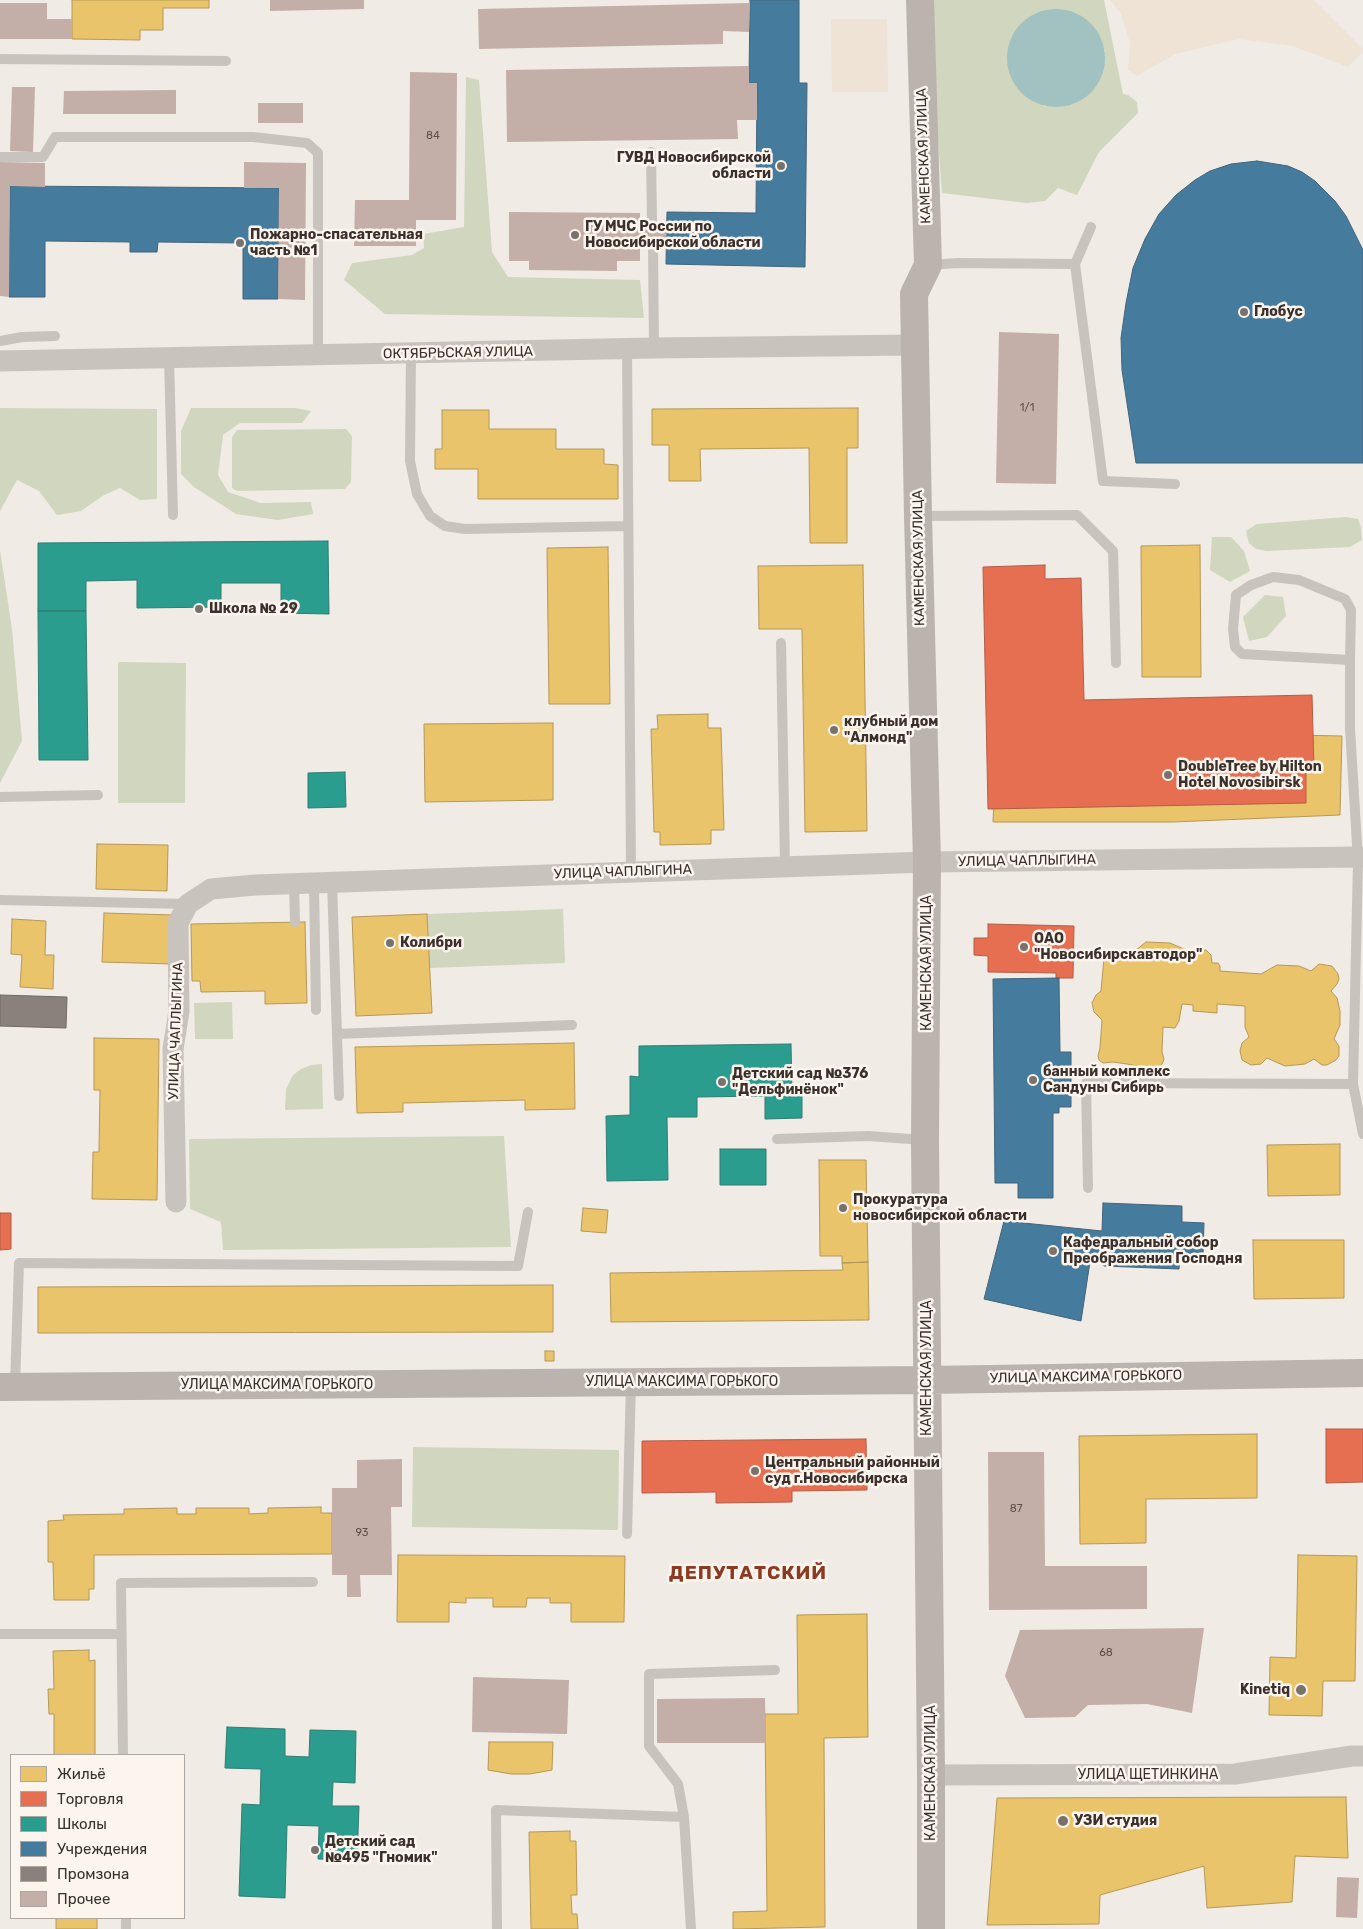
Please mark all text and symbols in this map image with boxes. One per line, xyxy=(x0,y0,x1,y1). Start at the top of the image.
street label: КАМЕНСКАЯ УЛИЦА xyxy=(913,88,935,224)
house number: 84 xyxy=(426,129,440,143)
place label: ГУВД Новосибирской области xyxy=(617,150,771,182)
marker: ГУВД Новосибирской области xyxy=(775,160,787,172)
place label: ГУ МЧС России по Новосибирской области xyxy=(585,219,761,252)
place label: Пожарно-спасательная часть №1 xyxy=(250,227,423,260)
marker: ГУ МЧС России по Новосибирской области xyxy=(569,229,581,241)
marker: Пожарно-спасательная часть №1 xyxy=(234,237,246,249)
place label: Глобус xyxy=(1254,304,1303,320)
marker: Глобус xyxy=(1238,306,1250,318)
street label: ОКТЯБРЬСКАЯ УЛИЦА xyxy=(383,343,533,363)
house number: 1/1 xyxy=(1020,401,1034,415)
street label: КАМЕНСКАЯ УЛИЦА xyxy=(909,490,929,626)
place label: Школа № 29 xyxy=(209,601,298,617)
marker: Школа № 29 xyxy=(193,603,205,615)
place label: клубный дом "Алмонд" xyxy=(844,714,938,746)
marker: клубный дом "Алмонд" xyxy=(828,724,840,736)
place label: DoubleTree by Hilton Hotel Novosibirsk xyxy=(1178,759,1322,792)
marker: DoubleTree by Hilton Hotel Novosibirsk xyxy=(1162,769,1174,781)
street label: УЛИЦА ЧАПЛЫГИНА xyxy=(958,851,1096,871)
street label: УЛИЦА ЧАПЛЫГИНА xyxy=(554,861,692,883)
street label: КАМЕНСКАЯ УЛИЦА xyxy=(919,895,935,1031)
place label: ОАО "Новосибирскавтодор" xyxy=(1034,931,1202,964)
place label: Колибри xyxy=(400,935,462,951)
marker: Колибри xyxy=(384,937,396,949)
marker: ОАО "Новосибирскавтодор" xyxy=(1018,941,1030,953)
street label: УЛИЦА ЧАПЛЫГИНА xyxy=(165,962,187,1100)
place label: банный комплекс Сандуны Сибирь xyxy=(1043,1064,1170,1096)
place label: Детский сад №376 "Дельфинёнок" xyxy=(732,1066,868,1098)
marker: банный комплекс Сандуны Сибирь xyxy=(1027,1074,1039,1086)
marker: Детский сад №376 "Дельфинёнок" xyxy=(716,1076,728,1088)
place label: Прокуратура новосибирской области xyxy=(853,1192,1027,1224)
marker: Прокуратура новосибирской области xyxy=(837,1202,849,1214)
place label: Кафедральный собор Преображения Господня xyxy=(1063,1235,1242,1268)
marker: Кафедральный собор Преображения Господня xyxy=(1047,1245,1059,1257)
street label: КАМЕНСКАЯ УЛИЦА xyxy=(919,1300,935,1436)
street label: УЛИЦА МАКСИМА ГОРЬКОГО xyxy=(990,1367,1182,1387)
street label: УЛИЦА МАКСИМА ГОРЬКОГО xyxy=(586,1374,778,1390)
street label: УЛИЦА МАКСИМА ГОРЬКОГО xyxy=(181,1377,373,1393)
place label: Центральный районный суд г.Новосибирска xyxy=(765,1455,940,1488)
marker: Центральный районный суд г.Новосибирска xyxy=(749,1465,761,1477)
house number: 87 xyxy=(1010,1502,1022,1516)
house number: 93 xyxy=(356,1526,368,1540)
district label: ДЕПУТАТСКИЙ xyxy=(667,1563,829,1585)
house number: 68 xyxy=(1099,1646,1113,1660)
place label: Kinetiq xyxy=(1240,1682,1290,1698)
marker: Kinetiq xyxy=(1294,1683,1308,1697)
street label: КАМЕНСКАЯ УЛИЦА xyxy=(923,1705,939,1841)
legend xyxy=(10,1754,185,1919)
text: Жильё xyxy=(57,1765,106,1783)
street label: УЛИЦА ЩЕТИНКИНА xyxy=(1078,1767,1218,1783)
text: Торговля xyxy=(57,1790,123,1808)
place label: УЗИ студия xyxy=(1074,1813,1157,1829)
marker: УЗИ студия xyxy=(1056,1814,1070,1828)
text: Школы xyxy=(57,1815,107,1833)
place label: Детский сад №495 "Гномик" xyxy=(325,1834,438,1866)
text: Учреждения xyxy=(57,1840,147,1858)
marker: Детский сад №495 "Гномик" xyxy=(309,1844,321,1856)
text: Промзона xyxy=(57,1865,129,1883)
text: Прочее xyxy=(57,1890,110,1908)

